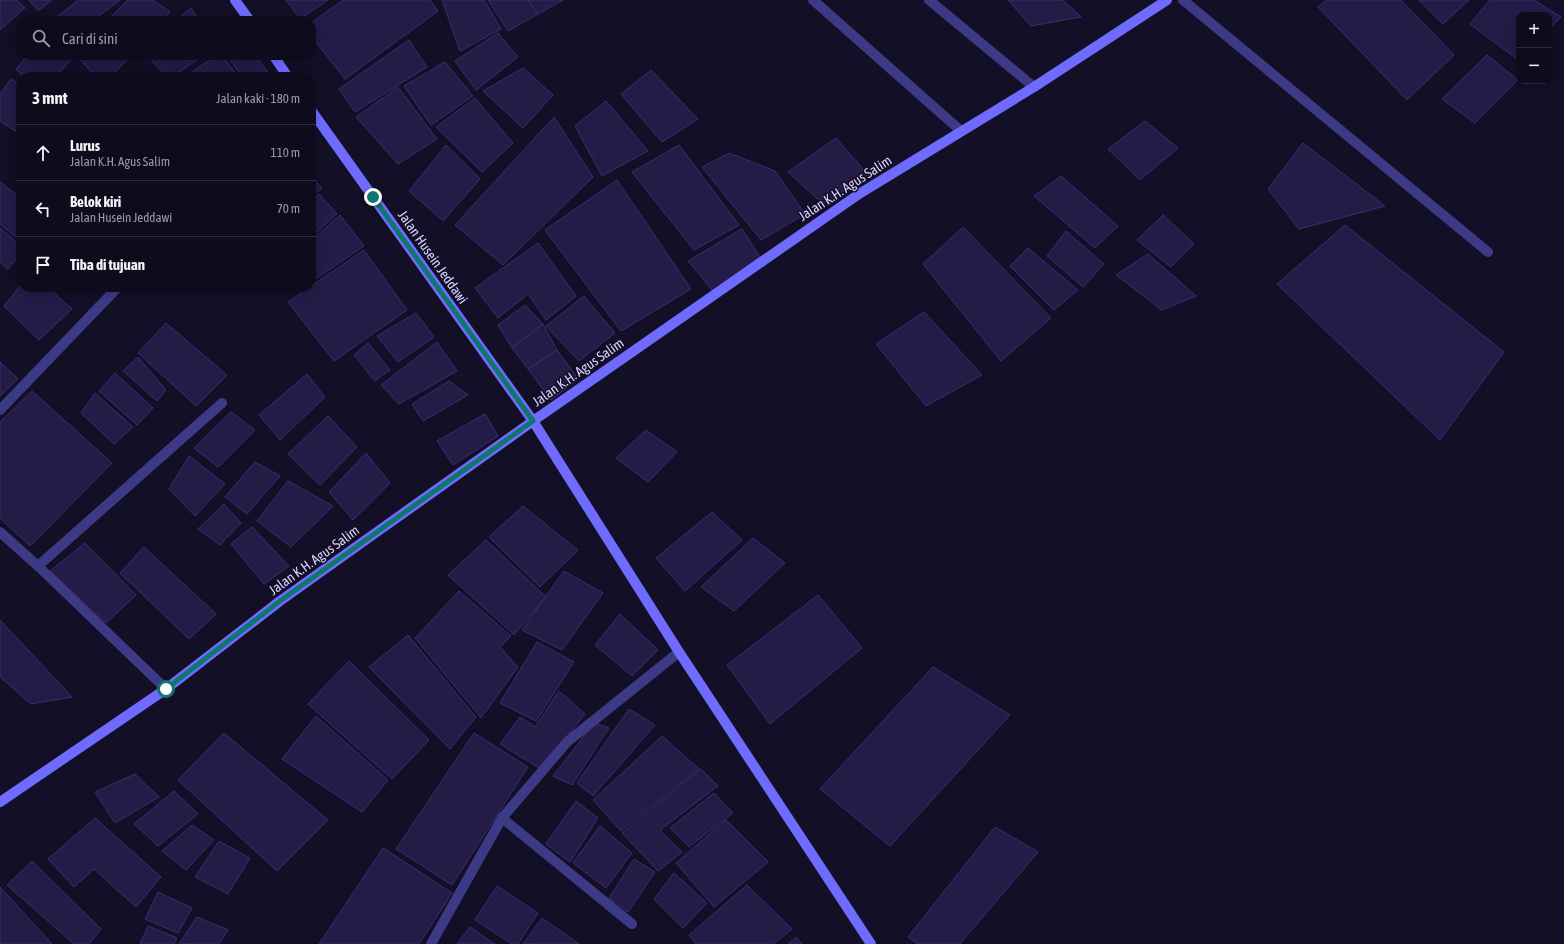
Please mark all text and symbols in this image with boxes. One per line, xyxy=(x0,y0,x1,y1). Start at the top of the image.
map controls xyxy=(1516,12,1552,84)
button: + xyxy=(1516,12,1552,48)
search box xyxy=(16,16,316,60)
icon: search xyxy=(30,27,52,49)
text: Cari di sini xyxy=(62,30,118,47)
button: − xyxy=(1516,48,1552,84)
text: 3 mnt xyxy=(32,88,68,108)
text: Jalan kaki · 180 m xyxy=(216,91,300,106)
text: Lurus xyxy=(70,137,100,154)
icon: ahead xyxy=(32,142,54,164)
text: 110 m xyxy=(271,145,300,160)
street label: Jalan K.H. Agus Salim xyxy=(795,152,895,224)
text: Jalan K.H. Agus Salim xyxy=(70,154,170,169)
route end xyxy=(364,188,382,206)
text: Belok kiri xyxy=(70,193,121,210)
icon: left xyxy=(32,198,54,220)
text: 70 m xyxy=(277,201,300,216)
street label: Jalan Husein Jeddawi xyxy=(395,207,471,307)
text: Jalan Husein Jeddawi xyxy=(70,210,172,225)
icon: arrive xyxy=(32,254,54,276)
text: Tiba di tujuan xyxy=(70,256,145,273)
street label: Jalan K.H. Agus Salim xyxy=(529,335,627,409)
street label: Jalan K.H. Agus Salim xyxy=(266,522,362,598)
route start xyxy=(157,680,175,698)

